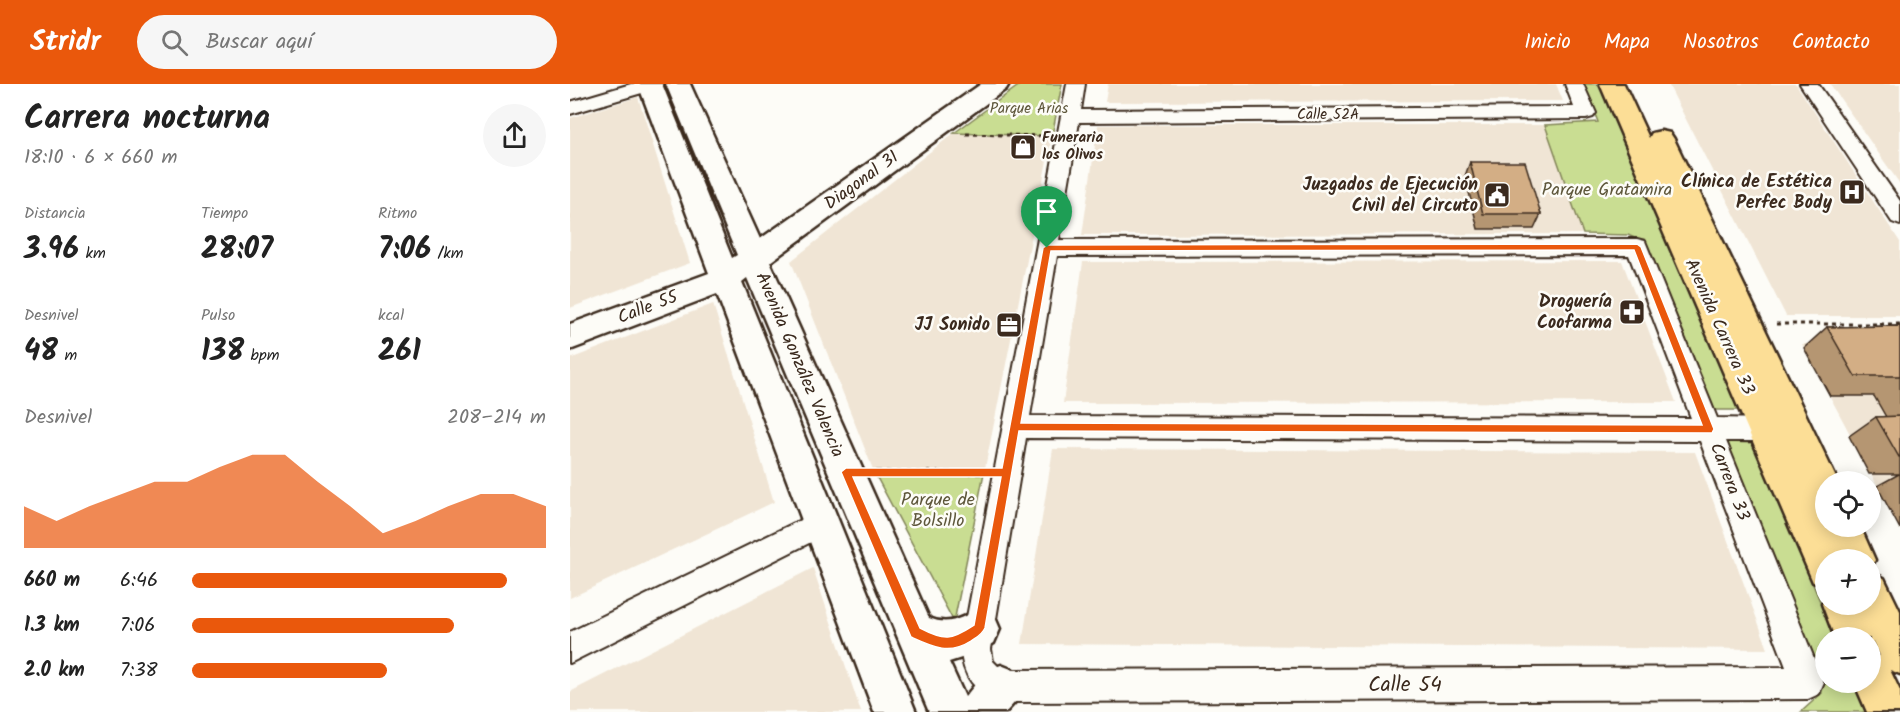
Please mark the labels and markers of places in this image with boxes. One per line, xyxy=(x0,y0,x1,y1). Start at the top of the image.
place label: Funeraria los Olivos xyxy=(1042,126,1103,167)
shop icon: Funeraria los Olivos xyxy=(1008,132,1038,162)
place label: Clínica de Estética Perfec Body xyxy=(1681,168,1833,218)
place label: Juzgados de Ejecución Civil del Circuto xyxy=(1303,171,1478,221)
hospital icon: Clínica de Estética Perfec Body xyxy=(1837,177,1867,207)
public building icon: Juzgados de Ejecución Civil del Circuto xyxy=(1482,180,1512,210)
pin xyxy=(1021,186,1072,248)
place label: Droguería Coofarma xyxy=(1537,288,1612,338)
pharmacy icon: Droguería Coofarma xyxy=(1617,297,1647,327)
office icon: JJ Sonido xyxy=(994,310,1024,340)
place label: JJ Sonido xyxy=(915,311,990,340)

